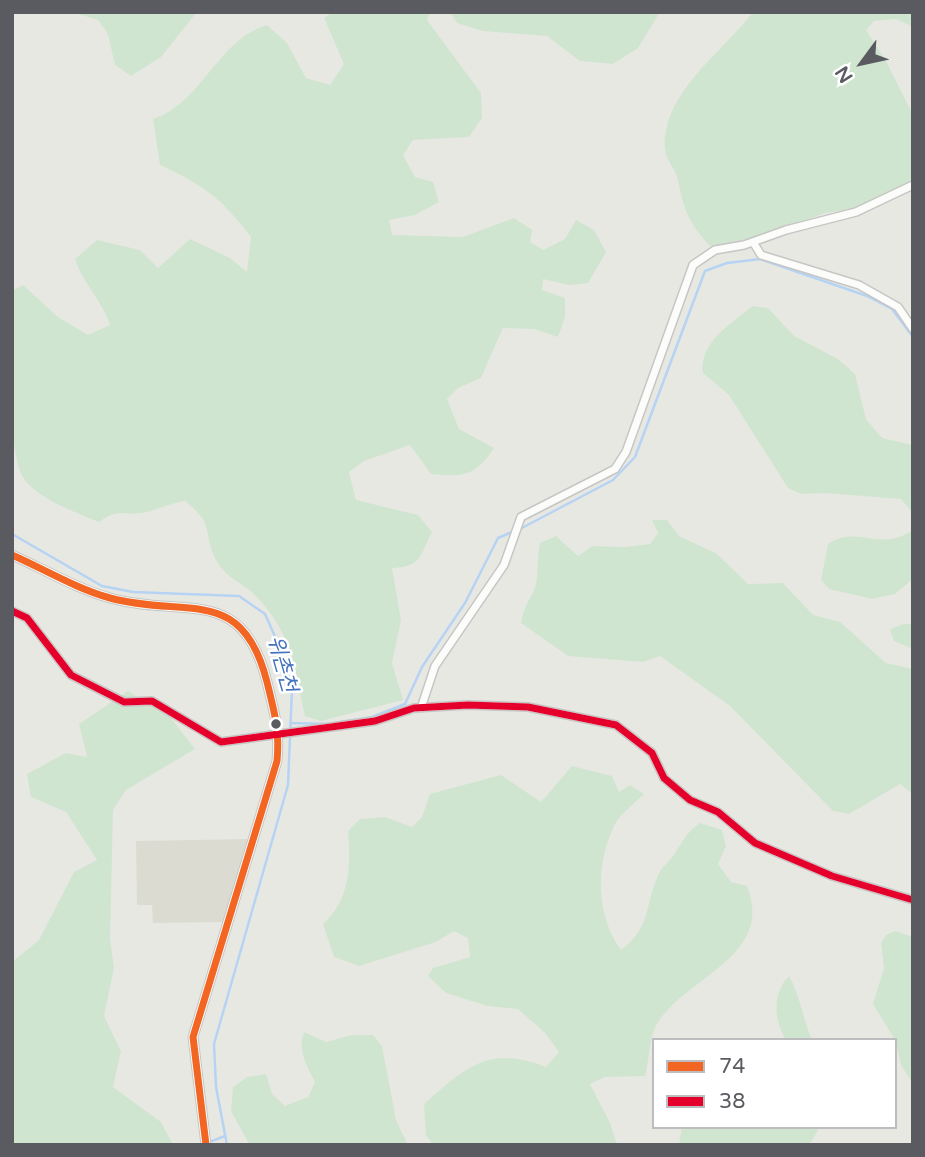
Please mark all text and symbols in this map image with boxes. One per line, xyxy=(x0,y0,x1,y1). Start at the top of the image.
north arrow xyxy=(827,28,897,98)
text: N xyxy=(831,62,858,87)
water label: 위촌천 xyxy=(261,633,301,695)
unlabelled marker xyxy=(269,717,283,731)
legend xyxy=(652,1038,897,1129)
text: 74 xyxy=(719,1054,745,1079)
text: 38 xyxy=(719,1089,745,1114)

